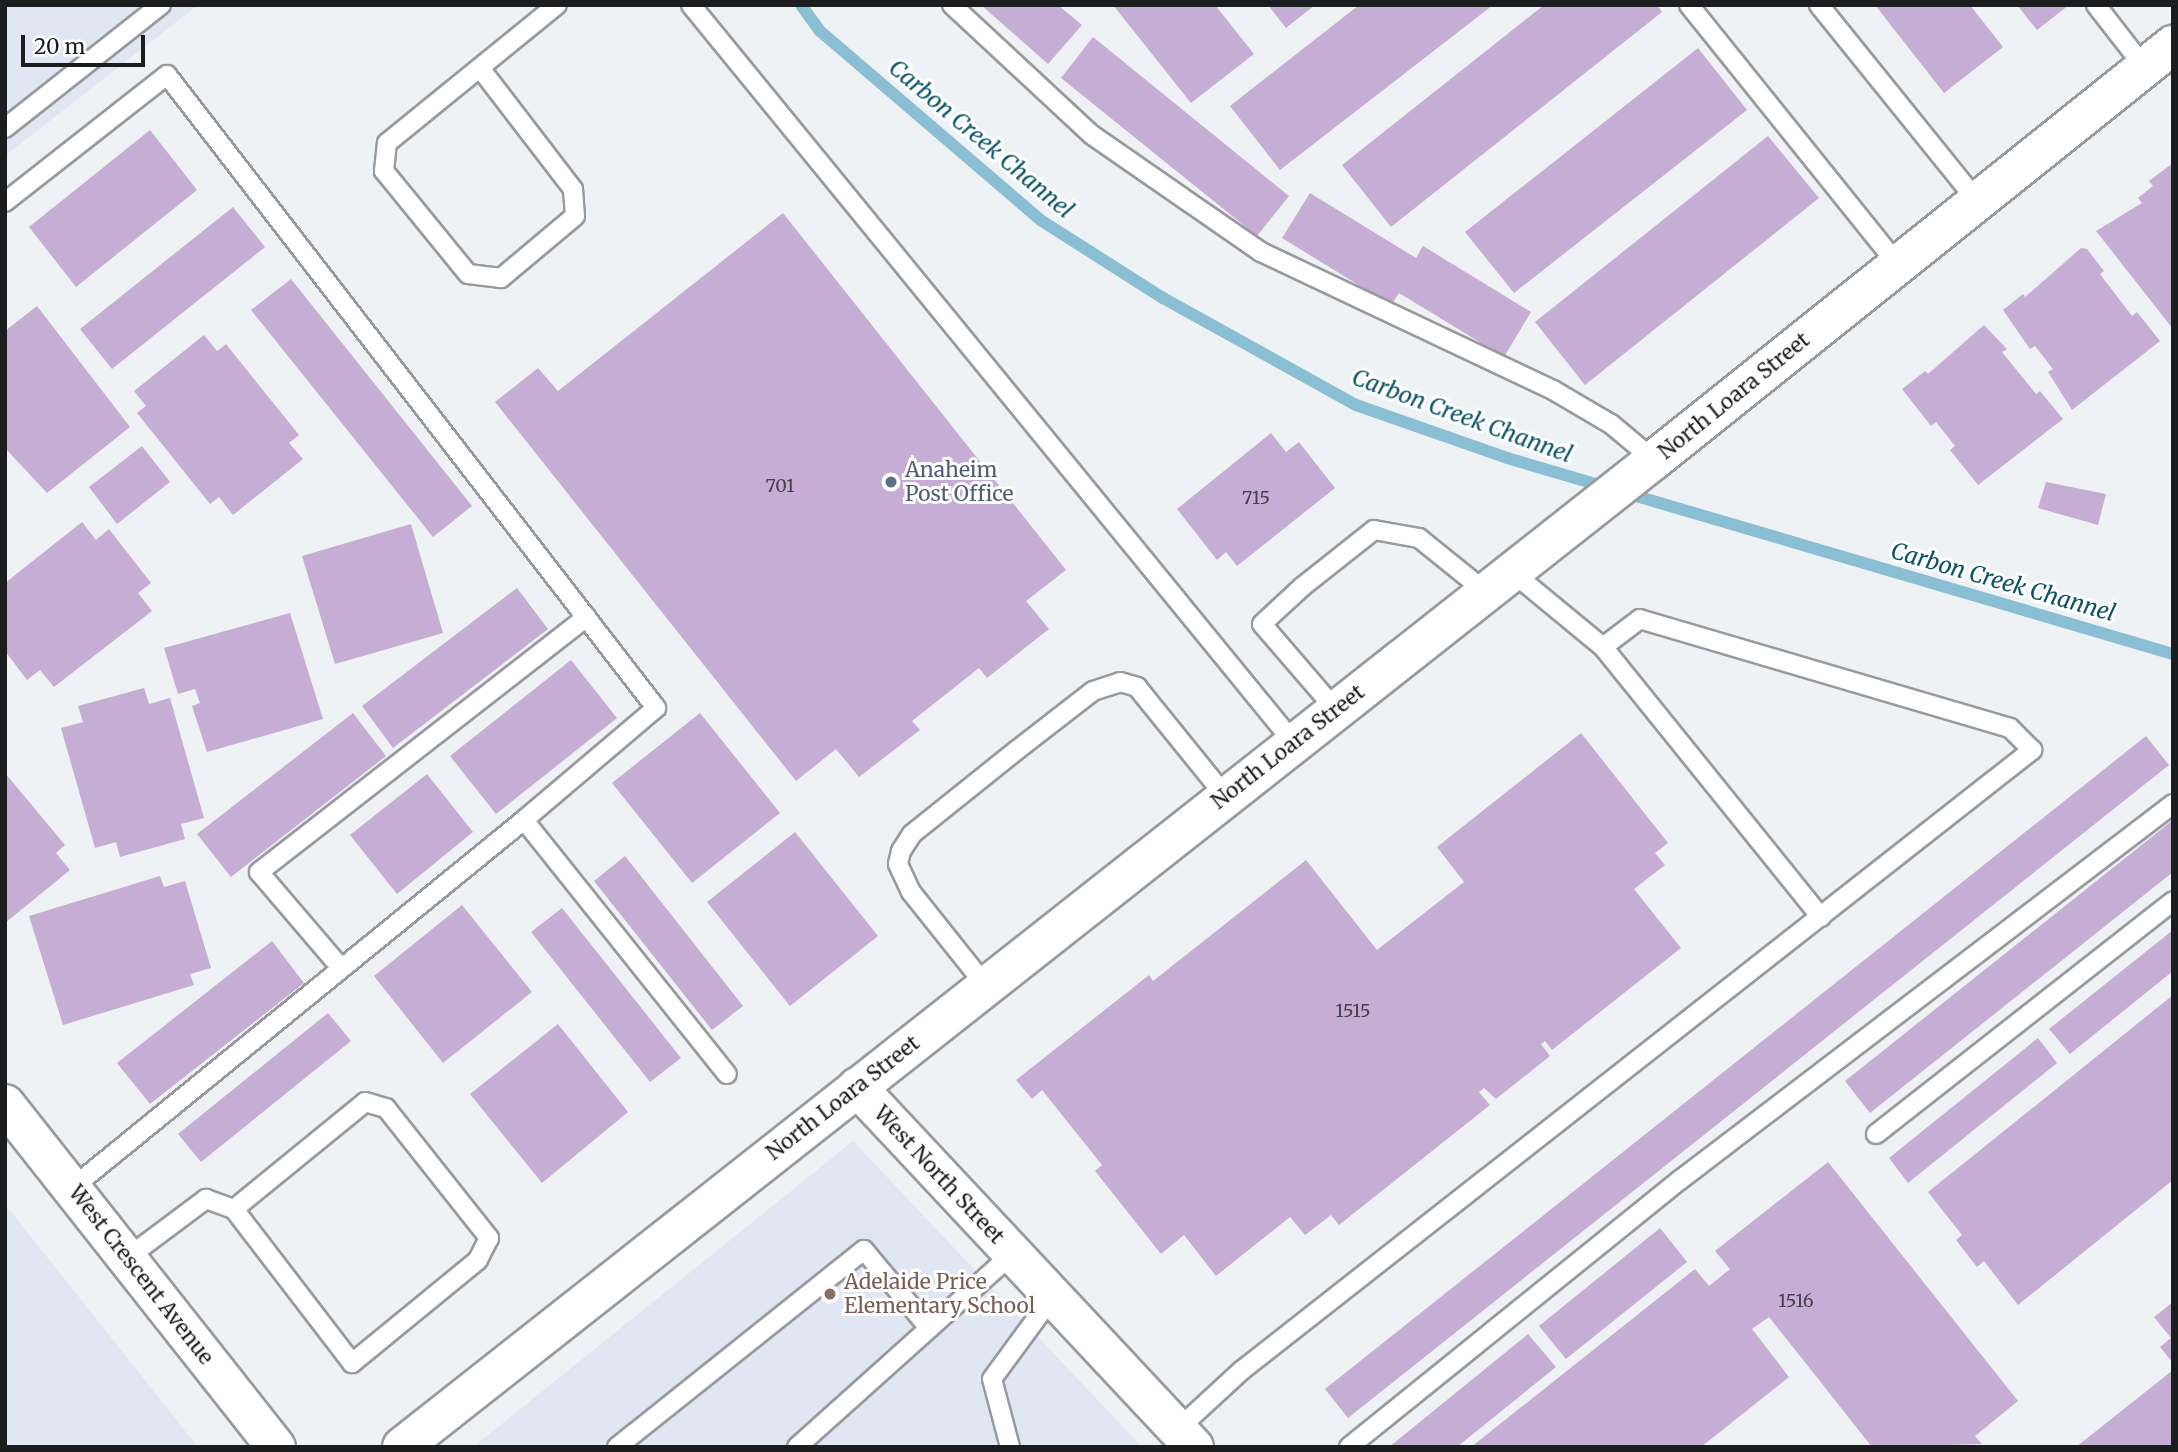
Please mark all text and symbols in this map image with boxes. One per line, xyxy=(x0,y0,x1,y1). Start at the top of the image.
scale bar xyxy=(24,21,149,65)
text: 20 m xyxy=(34,33,85,60)
water label: Carbon Creek Channel xyxy=(883,54,1079,224)
street label: North Loara Street xyxy=(1653,327,1815,465)
water label: Carbon Creek Channel xyxy=(1348,363,1576,469)
place label: Anaheim Post Office xyxy=(905,457,1014,507)
marker: Anaheim Post Office xyxy=(883,474,899,490)
house number: 701 xyxy=(766,475,794,497)
house number: 715 xyxy=(1242,487,1270,509)
water label: Carbon Creek Channel xyxy=(1888,537,2118,627)
street label: North Loara Street xyxy=(1206,679,1370,815)
house number: 1515 xyxy=(1335,1000,1371,1022)
street label: North Loara Street xyxy=(761,1030,925,1166)
street label: West North Street xyxy=(869,1101,1009,1249)
street label: West Crescent Avenue xyxy=(63,1180,219,1370)
place label: Adelaide Price Elementary School xyxy=(844,1269,1035,1319)
marker: Adelaide Price Elementary School xyxy=(822,1286,838,1302)
house number: 1516 xyxy=(1778,1290,1814,1312)

